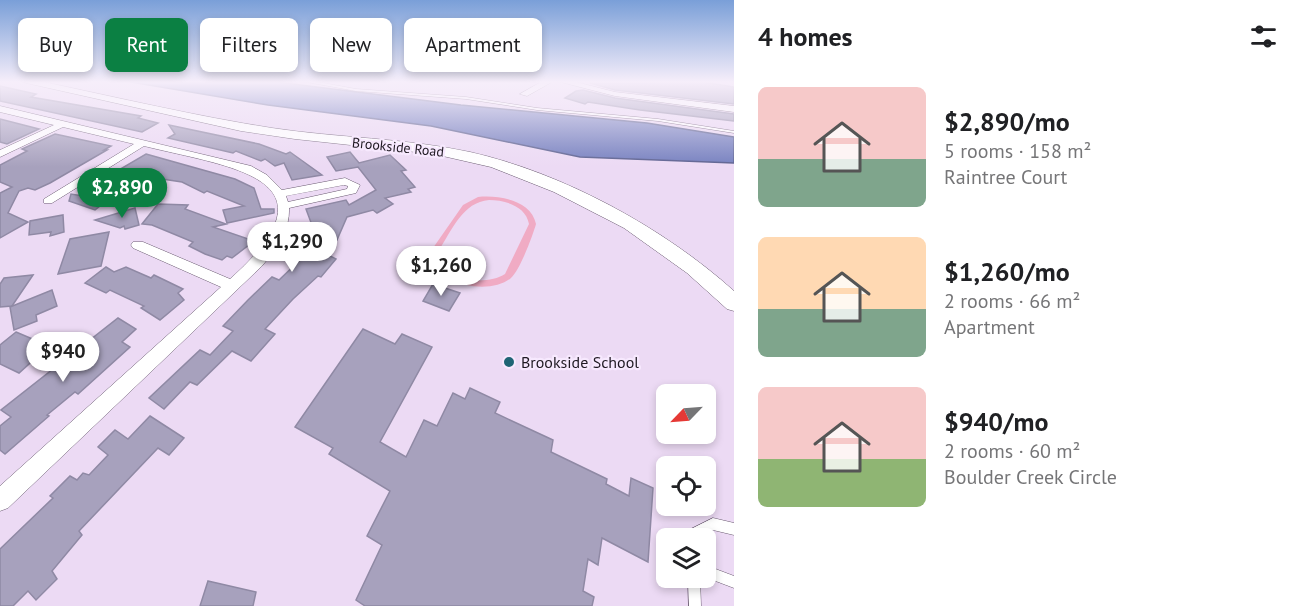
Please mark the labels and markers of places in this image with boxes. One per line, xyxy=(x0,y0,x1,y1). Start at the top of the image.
pin: $2,890 xyxy=(73,168,171,219)
pin: $1,290 xyxy=(243,222,341,273)
pin: $1,260 xyxy=(392,246,490,297)
pin: $940 xyxy=(27,332,99,383)
place label: Brookside School xyxy=(521,352,639,372)
marker: Brookside School xyxy=(502,355,516,369)

